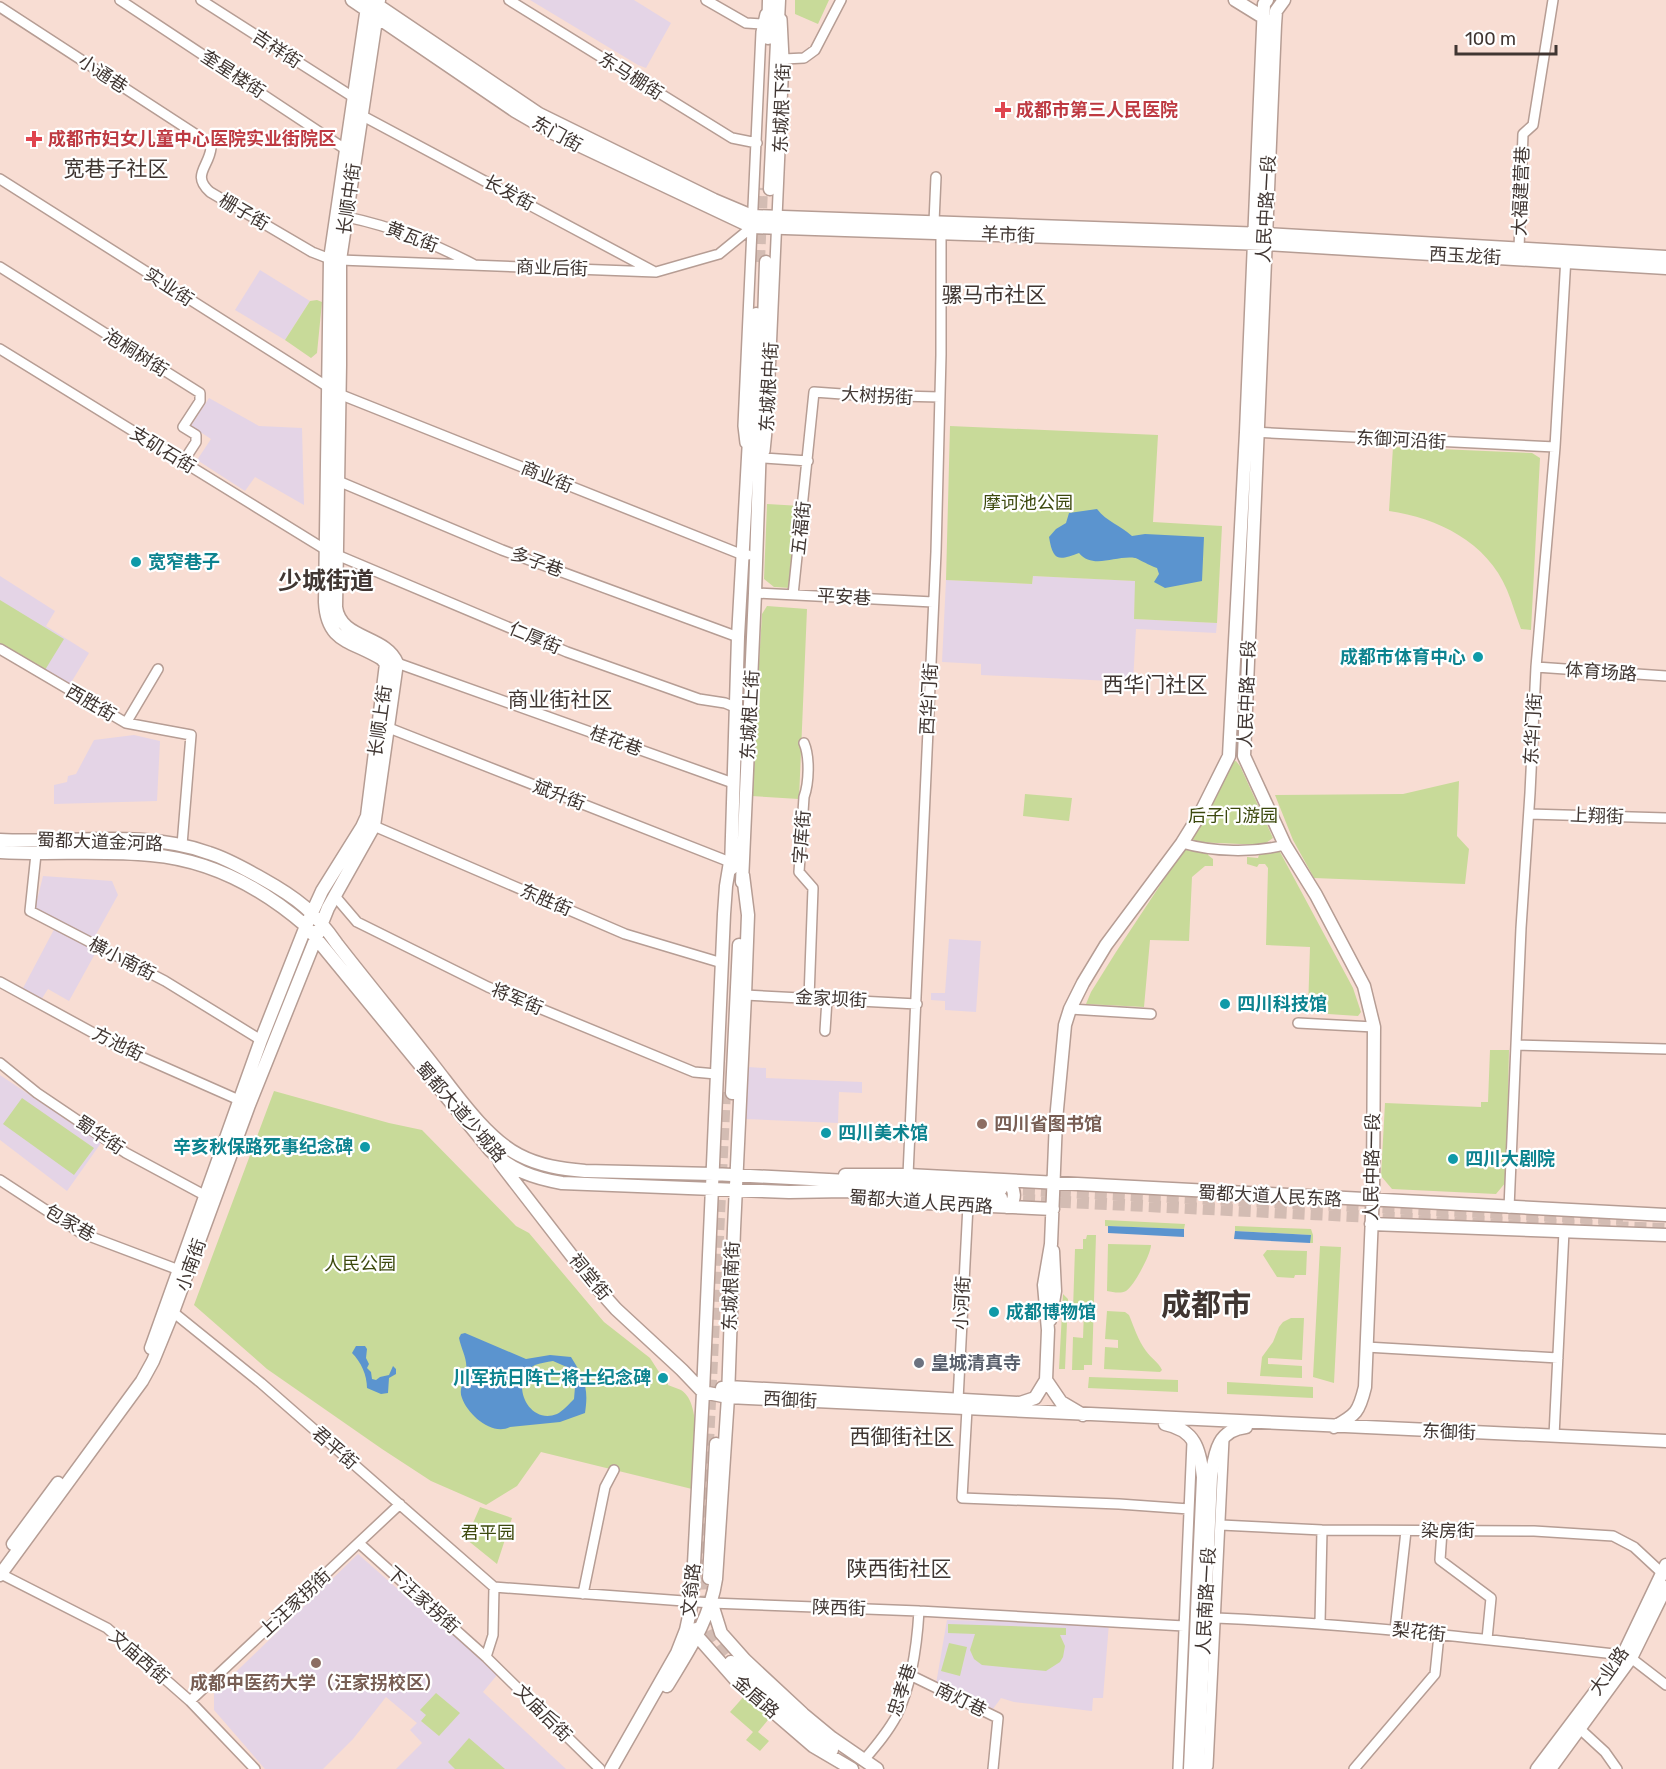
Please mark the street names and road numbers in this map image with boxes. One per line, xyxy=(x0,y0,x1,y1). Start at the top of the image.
street label: 吉祥街 xyxy=(248,25,306,73)
street label: 奎星楼街 xyxy=(197,45,269,103)
street label: 东马棚街 xyxy=(595,48,667,104)
street label: 小通巷 xyxy=(74,50,132,98)
street label: 东城根下街 xyxy=(769,63,795,153)
street label: 东门街 xyxy=(528,111,586,157)
street label: 大福建营巷 xyxy=(1508,146,1534,236)
street label: 人民中路一段 xyxy=(1252,154,1280,264)
street label: 长顺中街 xyxy=(333,162,365,236)
street label: 长发街 xyxy=(480,171,538,215)
street label: 栅子街 xyxy=(215,189,273,235)
street label: 黄瓦街 xyxy=(383,217,441,257)
street label: 羊市街 xyxy=(981,223,1035,247)
street label: 西玉龙街 xyxy=(1428,243,1502,269)
street label: 商业后街 xyxy=(516,256,588,280)
street label: 实业街 xyxy=(140,263,198,311)
street label: 泡桐树街 xyxy=(100,325,172,381)
street label: 东城根中街 xyxy=(756,341,782,433)
street label: 大树拐街 xyxy=(840,383,914,409)
street label: 支矶石街 xyxy=(126,422,200,478)
street label: 东御河沿街 xyxy=(1355,427,1447,453)
street label: 商业街 xyxy=(518,457,576,497)
street label: 五福街 xyxy=(787,500,815,556)
street label: 多子巷 xyxy=(508,542,566,582)
street label: 平安巷 xyxy=(816,585,872,609)
street label: 仁厚街 xyxy=(506,617,564,659)
street label: 人民中路一段 xyxy=(1234,640,1260,748)
street label: 体育场路 xyxy=(1564,659,1638,685)
street label: 西华门街 xyxy=(916,662,942,736)
street label: 东城根上街 xyxy=(737,669,763,761)
street label: 西胜街 xyxy=(62,680,120,726)
street label: 长顺上街 xyxy=(364,684,396,758)
street label: 东华门街 xyxy=(1520,692,1546,766)
street label: 桂花巷 xyxy=(587,721,645,761)
street label: 斌升街 xyxy=(530,775,588,815)
street label: 上翔街 xyxy=(1570,804,1624,828)
street label: 字库街 xyxy=(789,809,815,865)
street label: 蜀都大道金河路 xyxy=(37,829,163,855)
street label: 东胜街 xyxy=(517,879,575,921)
street label: 横小南街 xyxy=(85,933,159,985)
street label: 将军街 xyxy=(488,978,546,1020)
street label: 金家坝街 xyxy=(794,986,868,1012)
street label: 方池街 xyxy=(89,1022,147,1066)
street label: 蜀都大道少城路 xyxy=(411,1057,511,1167)
street label: 蜀华街 xyxy=(71,1111,129,1159)
street label: 人民中路一段 xyxy=(1360,1113,1384,1221)
street label: 蜀都大道人民东路 xyxy=(1198,1181,1342,1211)
street label: 蜀都大道人民西路 xyxy=(848,1186,994,1218)
street label: 包家巷 xyxy=(41,1200,99,1246)
street label: 小南街 xyxy=(171,1236,211,1294)
street label: 东城根南街 xyxy=(718,1241,744,1331)
street label: 祠堂街 xyxy=(564,1249,616,1305)
street label: 小河街 xyxy=(950,1275,974,1331)
street label: 西御街 xyxy=(762,1388,818,1412)
street label: 东御街 xyxy=(1422,1420,1476,1444)
street label: 君平街 xyxy=(307,1422,363,1474)
street label: 染房街 xyxy=(1421,1520,1475,1542)
street label: 人民南路一段 xyxy=(1192,1546,1220,1656)
street label: 下汪家拐街 xyxy=(382,1562,464,1638)
street label: 文翁路 xyxy=(677,1562,705,1618)
street label: 上汪家拐街 xyxy=(255,1564,335,1642)
street label: 陕西街 xyxy=(812,1596,866,1620)
street label: 梨花街 xyxy=(1391,1618,1447,1646)
street label: 文庙西街 xyxy=(105,1625,173,1689)
street label: 大业路 xyxy=(1585,1643,1633,1699)
street label: 忠孝巷 xyxy=(883,1661,921,1719)
street label: 金盾路 xyxy=(728,1671,784,1723)
street label: 南灯巷 xyxy=(932,1678,990,1722)
street label: 文庙后街 xyxy=(510,1680,576,1746)

